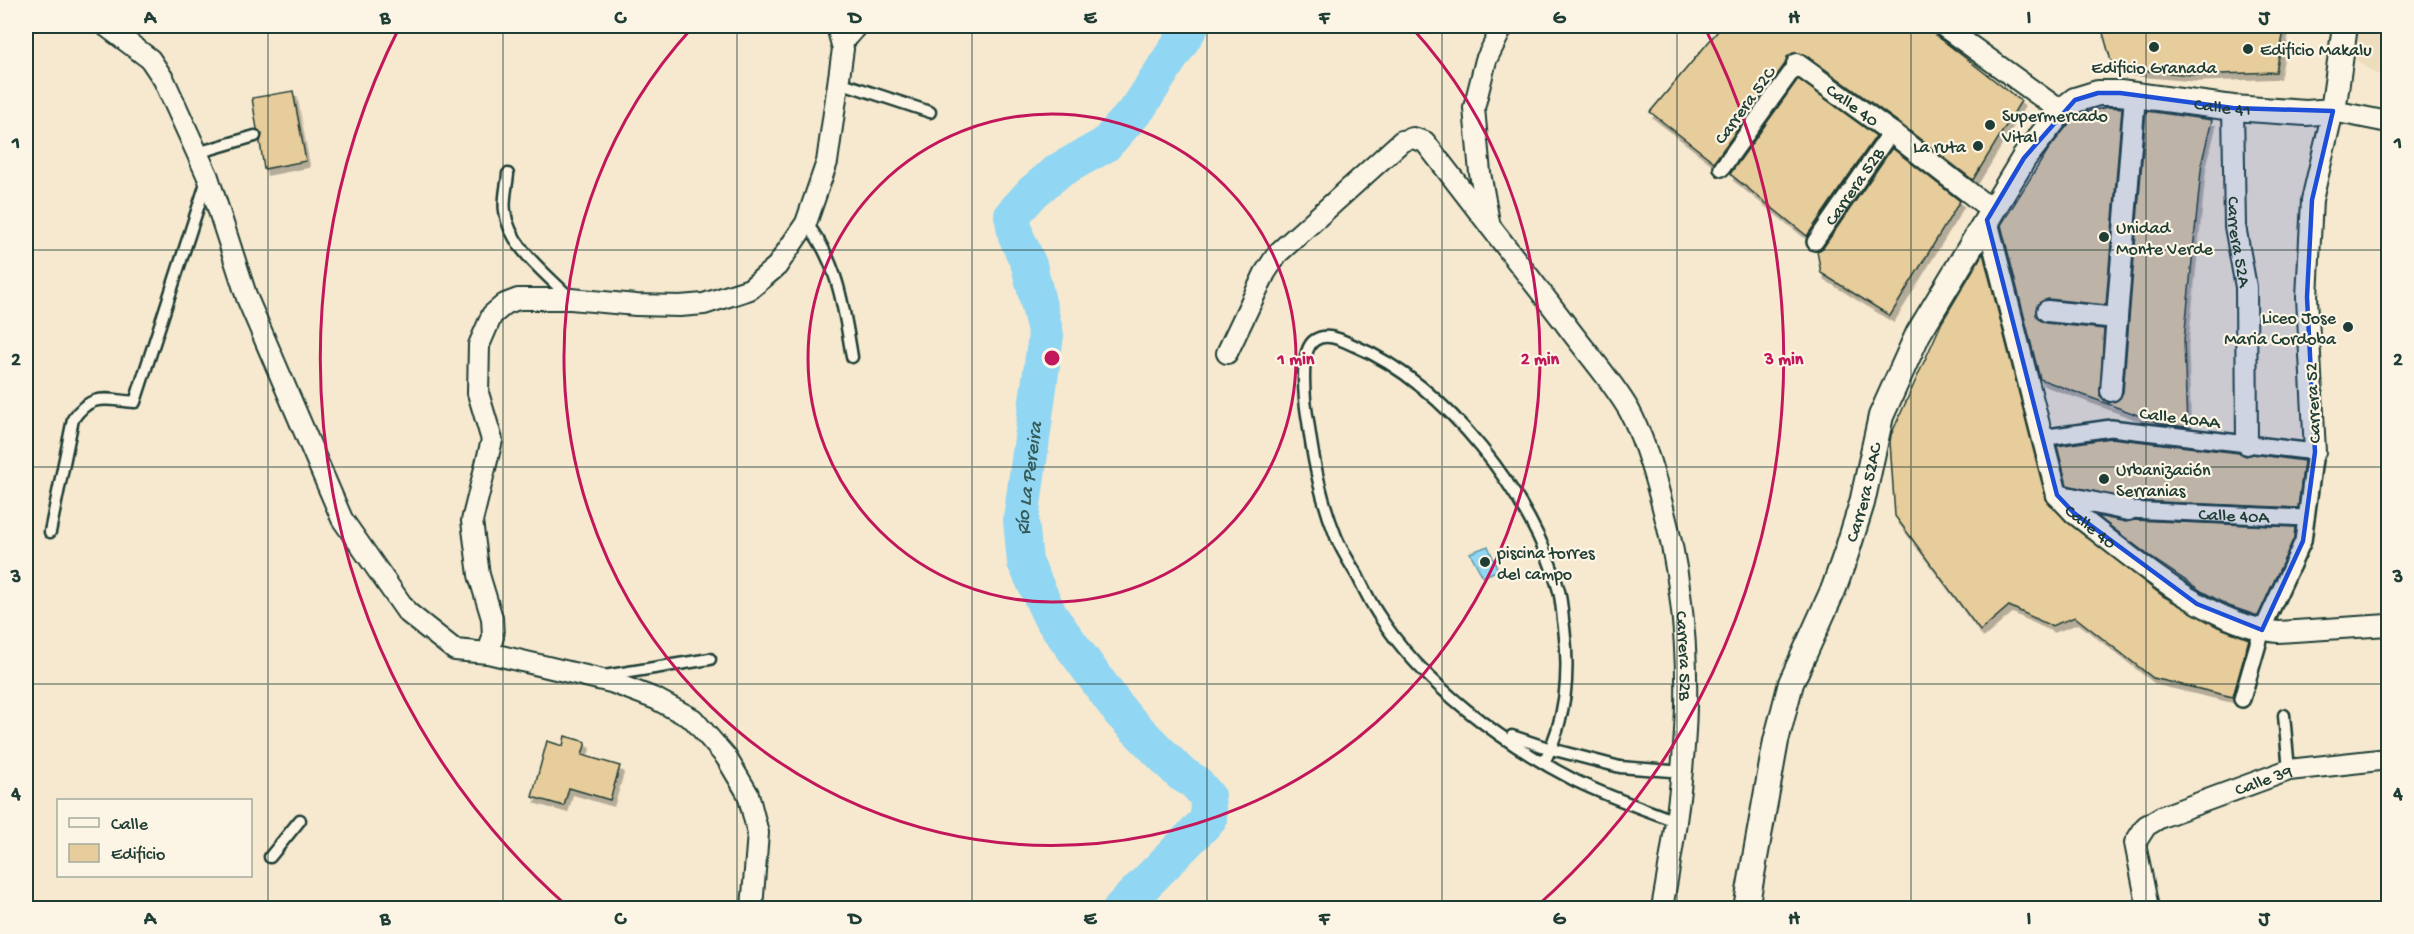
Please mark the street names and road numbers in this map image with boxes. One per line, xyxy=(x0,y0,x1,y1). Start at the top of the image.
street label: Carrera 52C xyxy=(1711,63,1782,149)
street label: Calle 40 xyxy=(1821,80,1882,133)
street label: Calle 41 xyxy=(2193,95,2252,122)
street label: Carrera 52B xyxy=(1822,144,1890,230)
street label: Carrera 52A xyxy=(2221,196,2254,290)
street label: Carrera 52 xyxy=(2302,362,2327,444)
street label: Calle 40AA xyxy=(2138,404,2223,435)
street label: Carrera 52AC xyxy=(1842,440,1888,545)
street label: Calle 40 xyxy=(2059,501,2119,555)
street label: Calle 40A xyxy=(2198,505,2271,529)
street label: Carrera 52B xyxy=(1669,610,1694,701)
street label: Calle 39 xyxy=(2233,762,2296,802)

